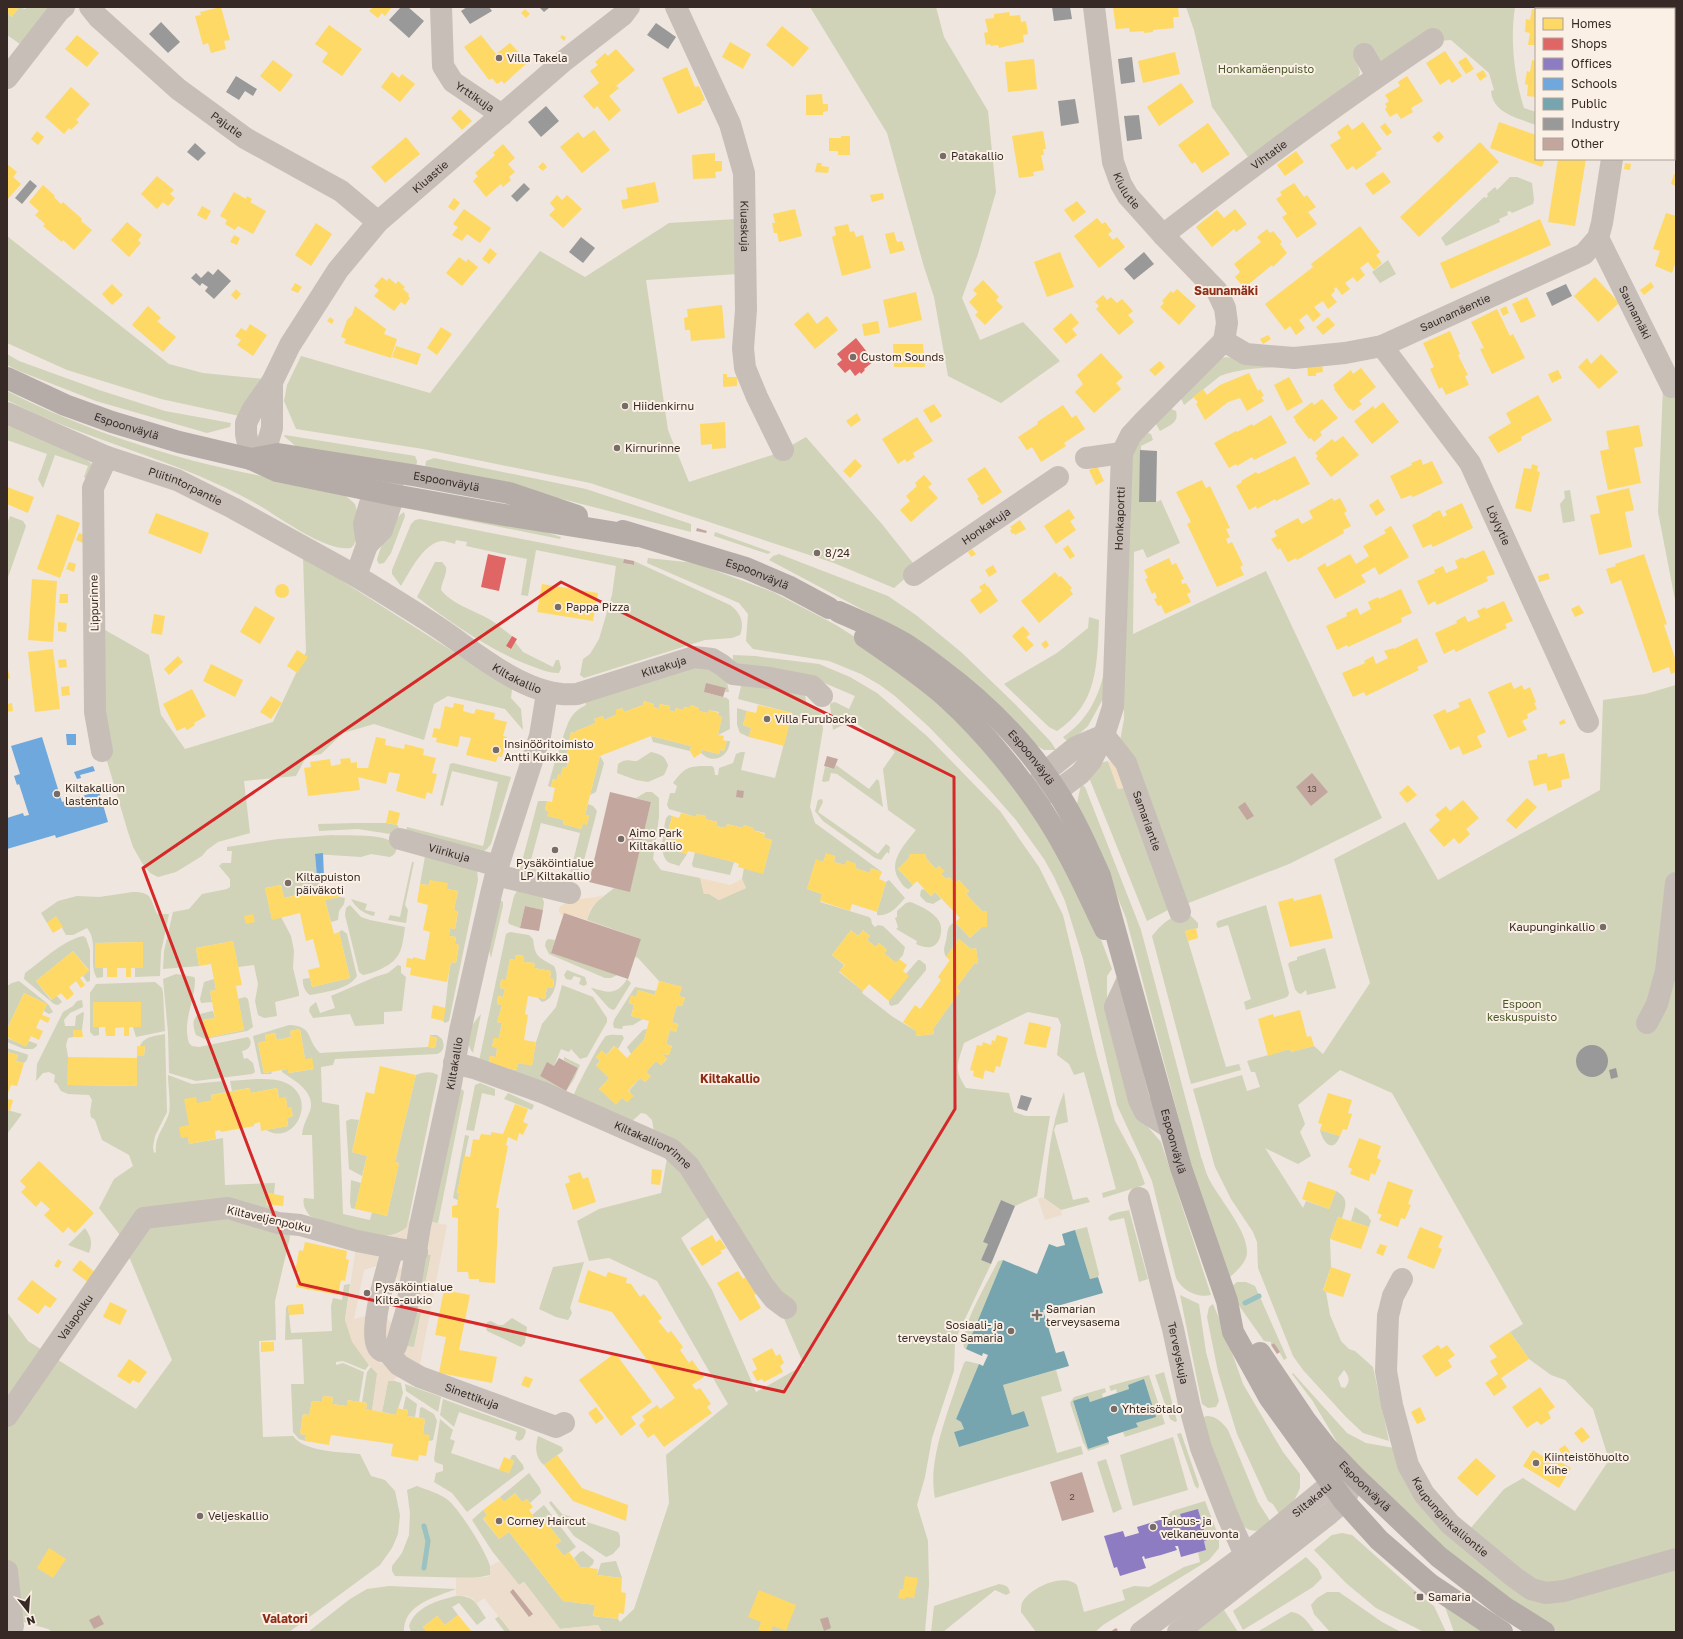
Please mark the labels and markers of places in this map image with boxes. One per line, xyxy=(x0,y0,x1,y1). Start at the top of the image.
place label: Villa Takela xyxy=(507,51,567,64)
marker: Villa Takela xyxy=(494,53,504,63)
place label: Patakallio xyxy=(951,149,1004,162)
marker: Patakallio xyxy=(938,151,948,161)
place label: Custom Sounds xyxy=(861,350,944,363)
marker: Custom Sounds xyxy=(848,352,858,362)
place label: Hiidenkirnu xyxy=(633,399,694,412)
marker: Hiidenkirnu xyxy=(620,401,630,411)
place label: Kirnurinne xyxy=(625,441,680,454)
marker: Kirnurinne xyxy=(612,443,622,453)
place label: 8/24 xyxy=(825,546,850,559)
marker: 8/24 xyxy=(812,548,822,558)
place label: Pappa Pizza xyxy=(566,600,630,613)
marker: Pappa Pizza xyxy=(553,602,563,612)
place label: Villa Furubacka xyxy=(775,712,857,725)
marker: Villa Furubacka xyxy=(762,714,772,724)
place label: Insinööritoimisto Antti Kuikka xyxy=(504,737,594,763)
marker: Insinööritoimisto Antti Kuikka xyxy=(491,745,501,755)
place label: Kiltakallion lastentalo xyxy=(65,781,125,807)
marker: Kiltakallion lastentalo xyxy=(52,789,62,799)
place label: Aimo Park Kiltakallio xyxy=(629,826,683,852)
marker: Aimo Park Kiltakallio xyxy=(616,834,626,844)
marker: Pysäköintialue LP Kiltakallio xyxy=(550,845,560,855)
place label: Pysäköintialue LP Kiltakallio xyxy=(516,856,594,882)
place label: Kiltapuiston päiväkoti xyxy=(296,870,360,896)
marker: Kiltapuiston päiväkoti xyxy=(283,878,293,888)
place label: Kaupunginkallio xyxy=(1509,920,1595,933)
marker: Kaupunginkallio xyxy=(1598,922,1608,932)
place label: Pysäköintialue Kilta-aukio xyxy=(375,1280,453,1306)
marker: Pysäköintialue Kilta-aukio xyxy=(362,1288,372,1298)
place label: Samarian terveysasema xyxy=(1046,1302,1120,1328)
marker: Samarian terveysasema xyxy=(1031,1309,1043,1321)
place label: Sosiaali- ja terveystalo Samaria xyxy=(897,1318,1003,1344)
marker: Sosiaali- ja terveystalo Samaria xyxy=(1006,1326,1016,1336)
place label: Yhteisötalo xyxy=(1122,1402,1183,1415)
marker: Yhteisötalo xyxy=(1109,1404,1119,1414)
place label: Kiinteistöhuolto Kihe xyxy=(1544,1450,1629,1476)
marker: Kiinteistöhuolto Kihe xyxy=(1531,1458,1541,1468)
place label: Veljeskallio xyxy=(208,1509,269,1522)
marker: Veljeskallio xyxy=(195,1511,205,1521)
place label: Corney Haircut xyxy=(507,1514,586,1527)
place label: Talous- ja velkaneuvonta xyxy=(1161,1514,1239,1540)
marker: Corney Haircut xyxy=(494,1516,504,1526)
marker: Talous- ja velkaneuvonta xyxy=(1148,1522,1158,1532)
place label: Samaria xyxy=(1428,1590,1471,1603)
marker: Samaria xyxy=(1415,1592,1425,1602)

